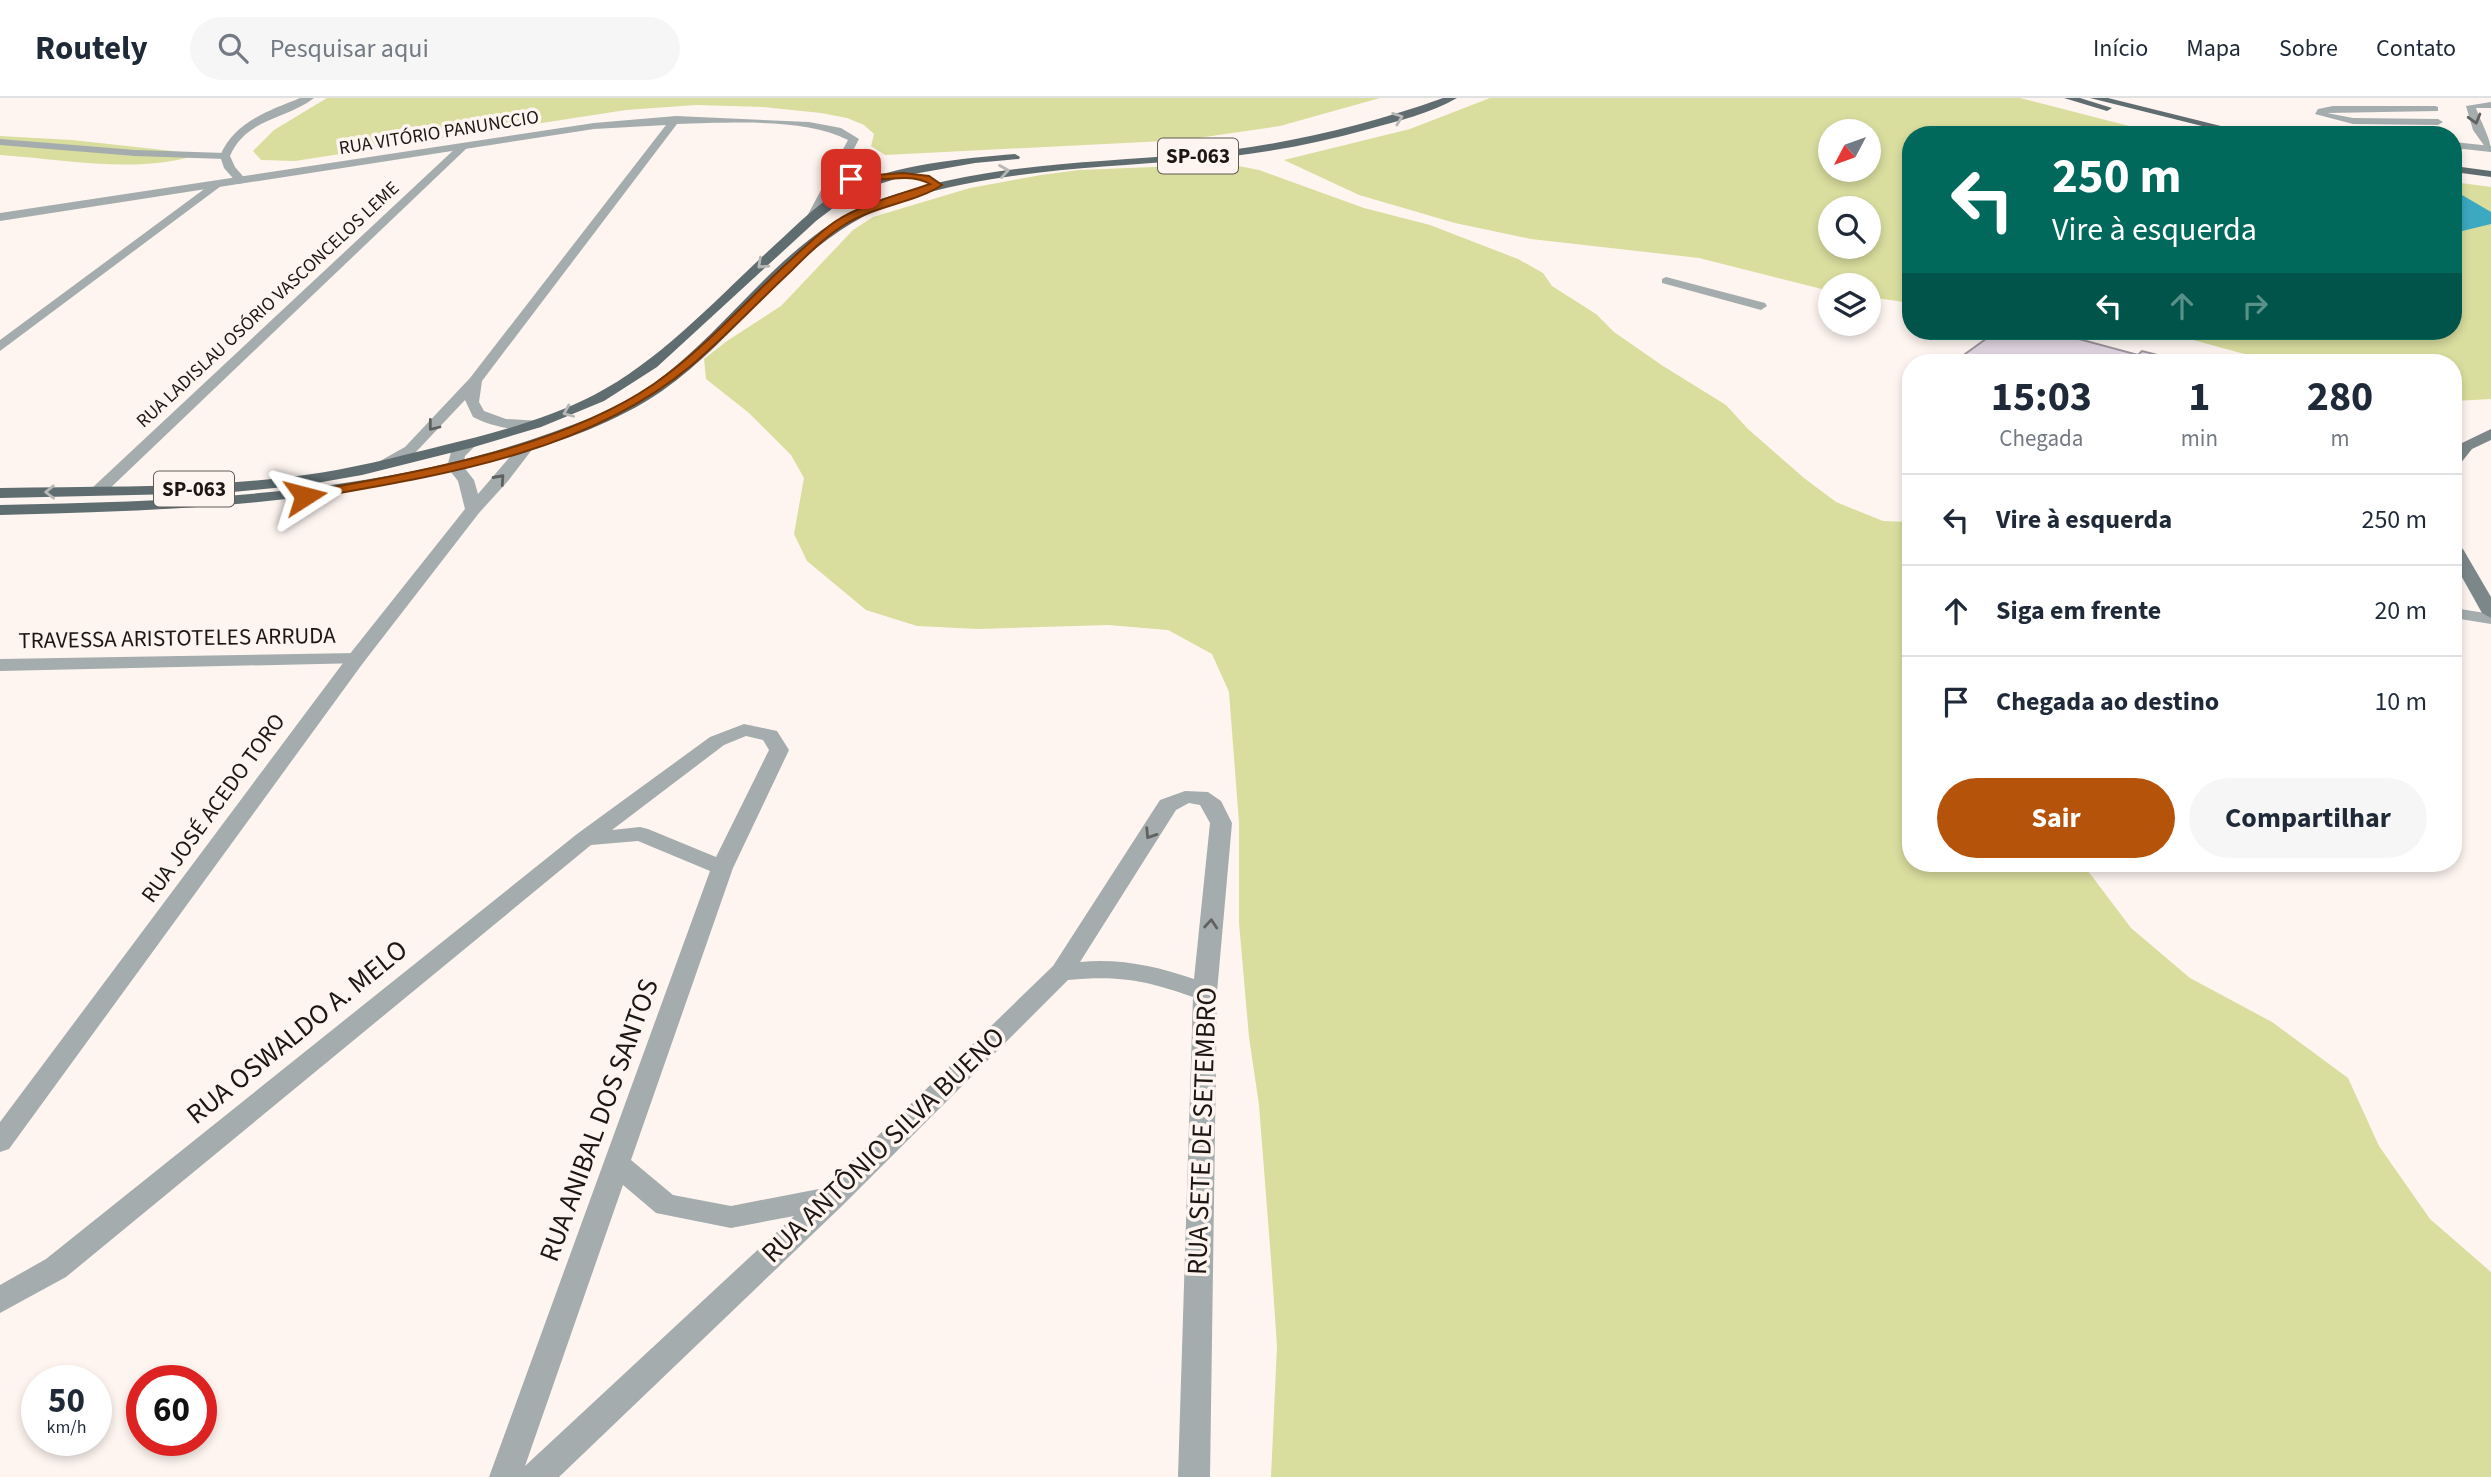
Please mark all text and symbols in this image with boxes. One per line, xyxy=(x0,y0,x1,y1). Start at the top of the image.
search box xyxy=(190,17,680,80)
text: Routely xyxy=(35,25,148,72)
icon: search xyxy=(214,29,252,67)
text: Pesquisar aqui xyxy=(270,30,429,67)
text: Início xyxy=(2093,31,2148,66)
text: Mapa xyxy=(2186,31,2241,66)
text: Sobre xyxy=(2279,31,2338,66)
text: Contato xyxy=(2376,31,2456,66)
street label: RUA VITÓRIO PANUNCCIO xyxy=(337,104,541,162)
one-way arrow xyxy=(1392,112,1404,126)
one-way arrow xyxy=(2466,113,2481,125)
north arrow xyxy=(1818,119,1881,182)
map controls xyxy=(1818,119,1881,336)
road number: SP-063 xyxy=(1158,139,1238,174)
text: 250 m xyxy=(2052,142,2181,212)
pin xyxy=(821,149,881,209)
icon: left xyxy=(1937,154,2028,245)
icon: arrive xyxy=(832,160,870,198)
one-way arrow xyxy=(998,164,1010,179)
street label: RUA LADISLAU OSÓRIO VASCONCELOS LEME xyxy=(131,176,405,434)
button: search xyxy=(1818,196,1881,259)
text: Vire à esquerda xyxy=(2052,207,2257,253)
one-way arrow xyxy=(757,256,770,268)
button: layers xyxy=(1818,273,1881,336)
icon: left xyxy=(2090,287,2128,325)
icon: ahead xyxy=(2163,287,2201,325)
icon: right xyxy=(2236,287,2274,325)
text: 15:03 xyxy=(1991,367,2092,427)
text: 1 xyxy=(2188,367,2210,427)
text: 280 xyxy=(2307,367,2373,427)
one-way arrow xyxy=(563,404,575,418)
one-way arrow xyxy=(429,418,441,431)
text: Chegada xyxy=(1999,422,2083,455)
text: min xyxy=(2181,422,2218,455)
text: m xyxy=(2330,422,2350,455)
position arrow xyxy=(268,459,342,533)
road number: SP-063 xyxy=(154,472,234,506)
one-way arrow xyxy=(492,474,505,487)
one-way arrow xyxy=(44,484,55,500)
icon: left xyxy=(1937,501,1975,539)
text: Vire à esquerda xyxy=(1996,501,2172,538)
text: 250 m xyxy=(2361,501,2427,538)
icon: ahead xyxy=(1937,592,1975,630)
text: Siga em frente xyxy=(1996,592,2161,629)
text: 20 m xyxy=(2374,592,2427,629)
street label: TRAVESSA ARISTOTELES ARRUDA xyxy=(18,619,336,657)
icon: arrive xyxy=(1937,683,1975,721)
text: Chegada ao destino xyxy=(1996,683,2219,720)
text: 10 m xyxy=(2374,683,2427,720)
street label: RUA JOSÉ ACEDO TORO xyxy=(133,707,293,909)
button: Sair xyxy=(1937,778,2175,858)
button: Compartilhar xyxy=(2189,778,2427,858)
one-way arrow xyxy=(1145,826,1158,839)
one-way arrow xyxy=(1204,919,1219,930)
street label: RUA OSWALDO A. MELO xyxy=(178,930,416,1134)
street label: RUA ANIBAL DOS SANTOS xyxy=(529,973,669,1267)
street label: RUA SETE DE SETEMBRO xyxy=(1177,986,1227,1276)
street label: RUA ANTÔNIO SILVA BUENO xyxy=(752,1018,1014,1272)
speed limit sign: 60 xyxy=(126,1365,217,1456)
text: 50 xyxy=(48,1376,85,1426)
text: km/h xyxy=(47,1415,86,1440)

